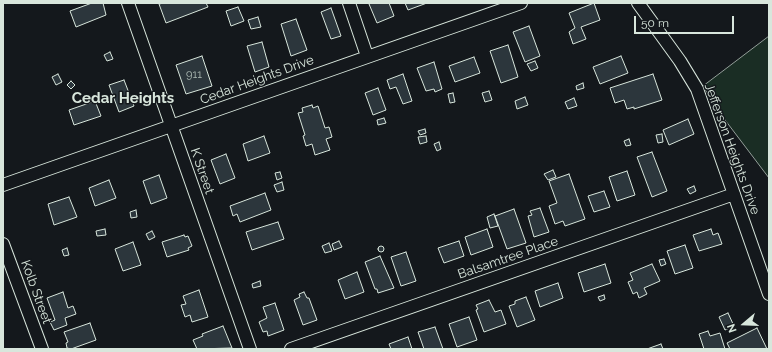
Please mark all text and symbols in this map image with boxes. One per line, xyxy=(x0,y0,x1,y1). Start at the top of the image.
scale bar xyxy=(636,8,736,34)
text: 50 m xyxy=(641,16,669,30)
street label: Cedar Heights Drive xyxy=(198,52,316,108)
house number: 911 xyxy=(186,68,202,82)
street label: Jefferson Heights Drive xyxy=(701,81,763,217)
district label: Cedar Heights xyxy=(72,89,174,107)
street label: K Street xyxy=(187,146,217,196)
street label: Balsamtree Place xyxy=(456,233,560,283)
street label: Kolb Street xyxy=(17,258,55,326)
north arrow xyxy=(724,304,764,344)
text: N xyxy=(725,322,740,334)

